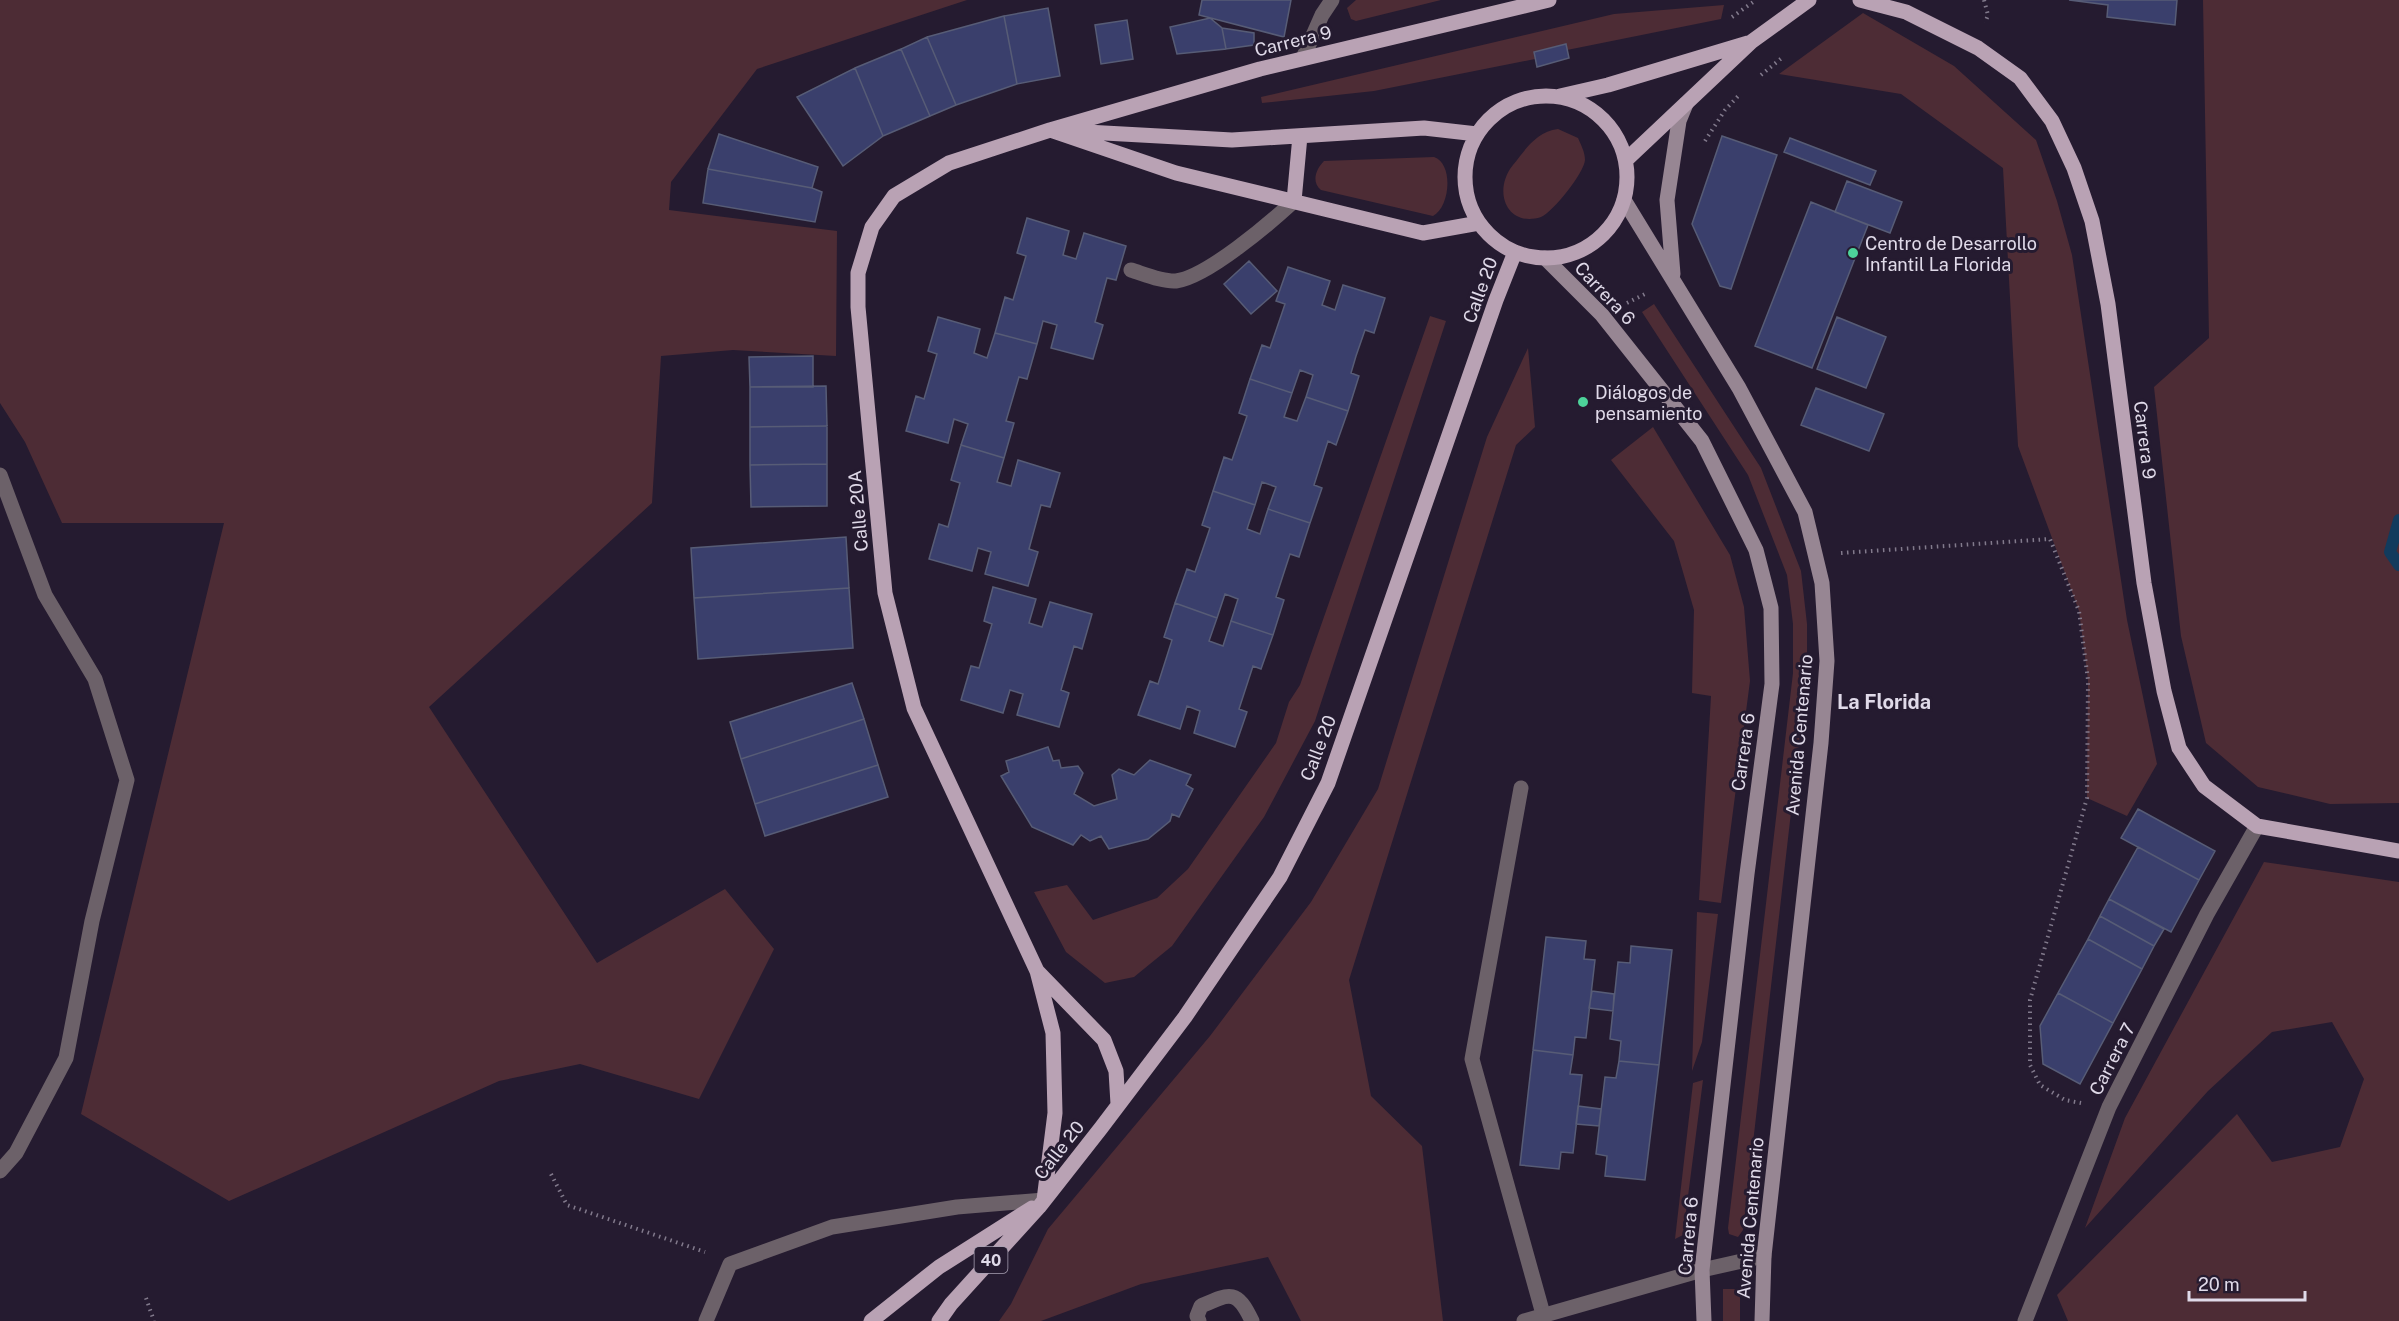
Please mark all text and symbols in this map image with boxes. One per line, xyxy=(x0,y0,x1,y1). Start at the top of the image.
street label: Carrera 9 xyxy=(1252,21,1334,61)
place label: Centro de Desarrollo Infantil La Florida xyxy=(1865,233,2037,275)
marker: Centro de Desarrollo Infantil La Florida xyxy=(1846,246,1860,260)
street label: Calle 20 xyxy=(1458,254,1502,326)
street label: Carrera 6 xyxy=(1571,257,1639,329)
place label: Diálogos de pensamiento xyxy=(1595,382,1702,424)
marker: Diálogos de pensamiento xyxy=(1576,395,1590,409)
street label: Carrera 9 xyxy=(2130,400,2160,480)
street label: Calle 20A xyxy=(844,469,872,552)
street label: Avenida Centenario xyxy=(1781,653,1817,817)
district label: La Florida xyxy=(1837,690,1931,714)
street label: Calle 20 xyxy=(1296,712,1340,784)
street label: Carrera 6 xyxy=(1727,712,1759,792)
street label: Carrera 7 xyxy=(2085,1019,2139,1099)
street label: Calle 20 xyxy=(1030,1117,1088,1183)
street label: Avenida Centenario xyxy=(1732,1136,1768,1300)
street label: Carrera 6 xyxy=(1674,1196,1702,1276)
road number: 40 xyxy=(974,1247,1008,1273)
scale bar xyxy=(2189,1264,2304,1302)
text: 20 m xyxy=(2198,1274,2240,1295)

